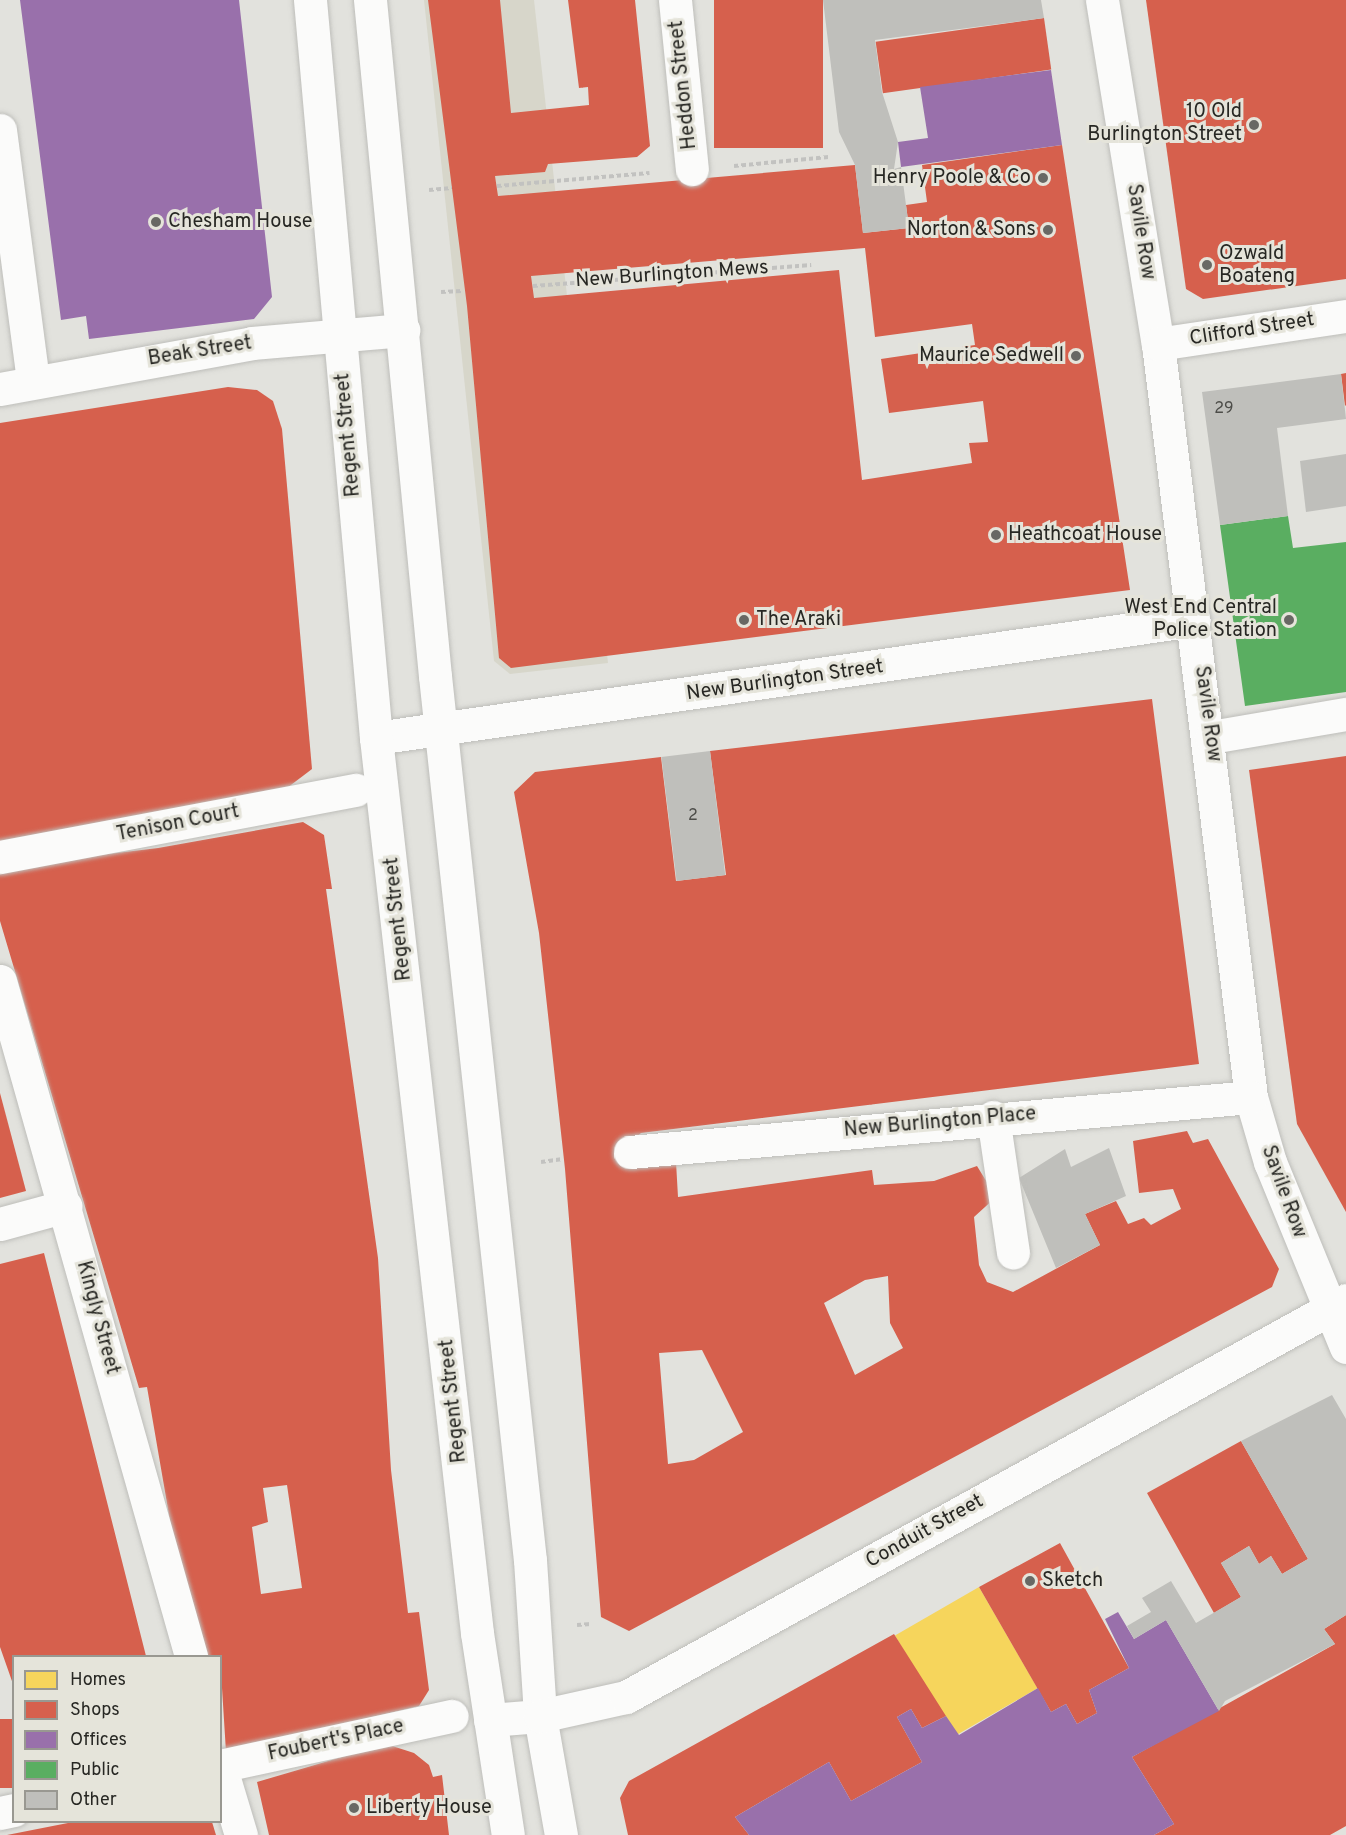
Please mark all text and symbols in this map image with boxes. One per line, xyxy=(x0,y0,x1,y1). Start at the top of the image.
street label: Heddon Street xyxy=(665,19,703,151)
place label: 10 Old Burlington Street xyxy=(1087,101,1242,148)
marker: 10 Old Burlington Street xyxy=(1247,118,1261,132)
place label: Henry Poole & Co xyxy=(873,166,1031,190)
marker: Henry Poole & Co xyxy=(1036,171,1050,185)
street label: Savile Row xyxy=(1121,182,1159,282)
place label: Chesham House xyxy=(168,210,313,234)
marker: Chesham House xyxy=(149,215,163,229)
place label: Norton & Sons xyxy=(907,218,1036,242)
marker: Norton & Sons xyxy=(1041,223,1055,237)
place label: Ozwald Boateng xyxy=(1219,242,1295,289)
street label: New Burlington Mews xyxy=(575,256,769,294)
marker: Ozwald Boateng xyxy=(1200,258,1214,272)
street label: Clifford Street xyxy=(1188,308,1316,352)
street label: Beak Street xyxy=(146,332,254,372)
place label: Maurice Sedwell xyxy=(919,344,1064,368)
marker: Maurice Sedwell xyxy=(1069,349,1083,363)
street label: Regent Street xyxy=(332,372,366,498)
house number: 29 xyxy=(1214,399,1234,419)
place label: Heathcoat House xyxy=(1008,523,1162,547)
marker: Heathcoat House xyxy=(989,528,1003,542)
place label: West End Central Police Station xyxy=(1124,596,1277,643)
place label: The Araki xyxy=(756,608,842,632)
marker: The Araki xyxy=(737,613,751,627)
marker: West End Central Police Station xyxy=(1282,613,1296,627)
street label: New Burlington Street xyxy=(685,655,885,707)
street label: Savile Row xyxy=(1188,665,1226,763)
street label: Tenison Court xyxy=(115,800,241,848)
house number: 2 xyxy=(688,806,698,826)
street label: Regent Street xyxy=(381,856,417,982)
street label: New Burlington Place xyxy=(843,1103,1037,1143)
street label: Savile Row xyxy=(1255,1143,1311,1241)
street label: Kingly Street xyxy=(70,1259,124,1377)
street label: Regent Street xyxy=(436,1338,472,1464)
street label: Conduit Street xyxy=(862,1490,988,1574)
place label: Sketch xyxy=(1042,1569,1103,1593)
marker: Sketch xyxy=(1023,1574,1037,1588)
legend xyxy=(12,1655,222,1823)
text: Homes xyxy=(70,1669,126,1692)
text: Shops xyxy=(70,1699,120,1722)
street label: Foubert's Place xyxy=(266,1715,406,1767)
text: Offices xyxy=(70,1729,127,1752)
text: Public xyxy=(70,1759,120,1782)
text: Other xyxy=(70,1789,117,1812)
place label: Liberty House xyxy=(366,1796,492,1820)
marker: Liberty House xyxy=(347,1801,361,1815)

